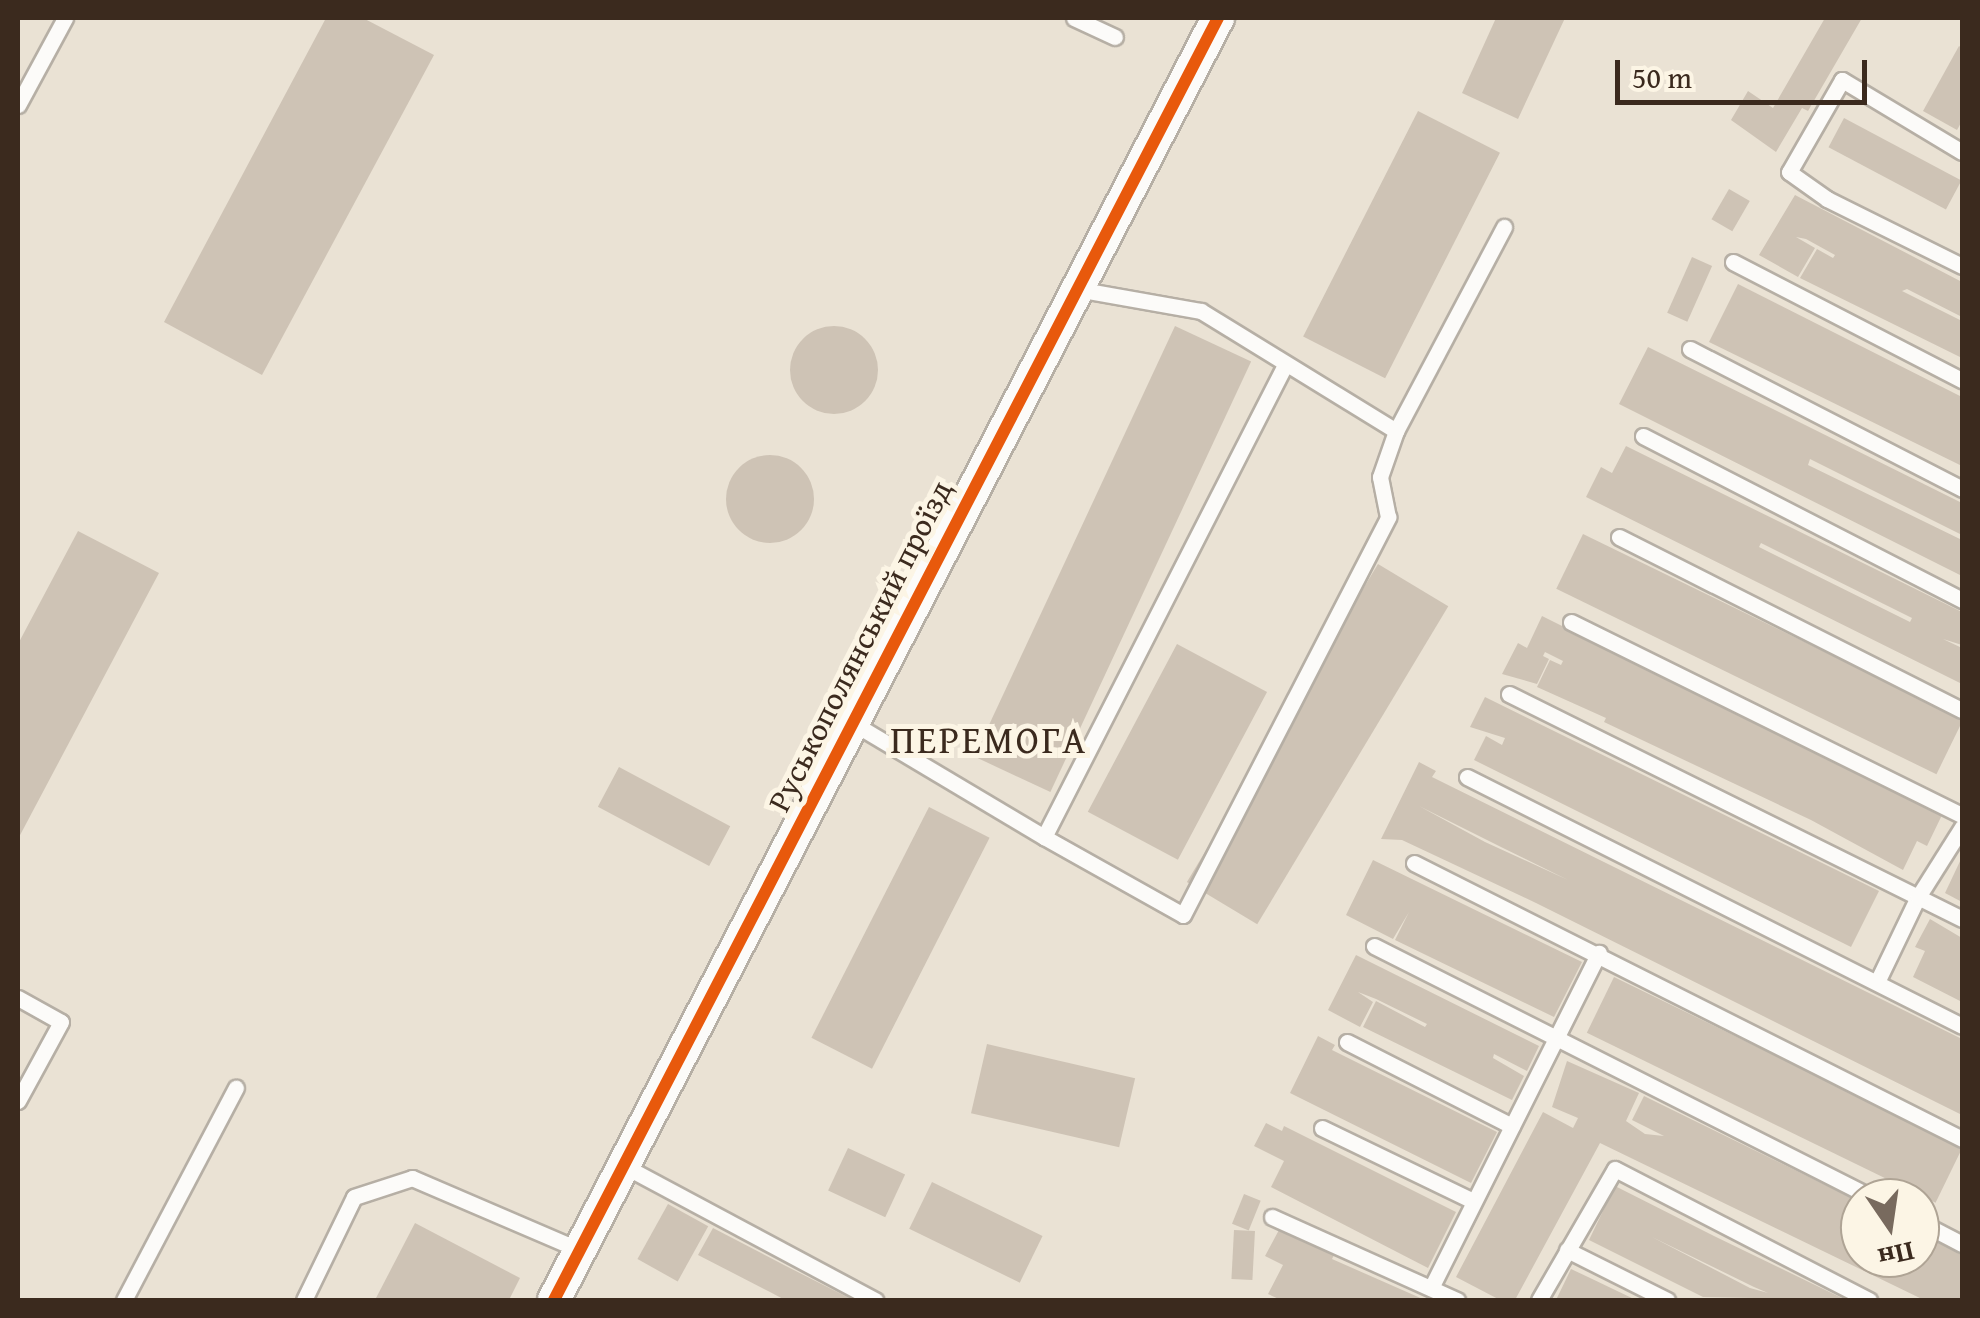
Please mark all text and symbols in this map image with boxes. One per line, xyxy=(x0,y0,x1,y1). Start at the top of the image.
scale bar xyxy=(1620,40,1872,102)
text: 50 m xyxy=(1632,55,1692,99)
street label: Руськополянський проїзд xyxy=(760,474,960,818)
district label: ПЕРЕМОГА xyxy=(890,717,1088,763)
north arrow xyxy=(1840,1178,1940,1278)
text: Пн xyxy=(1874,1232,1919,1280)

